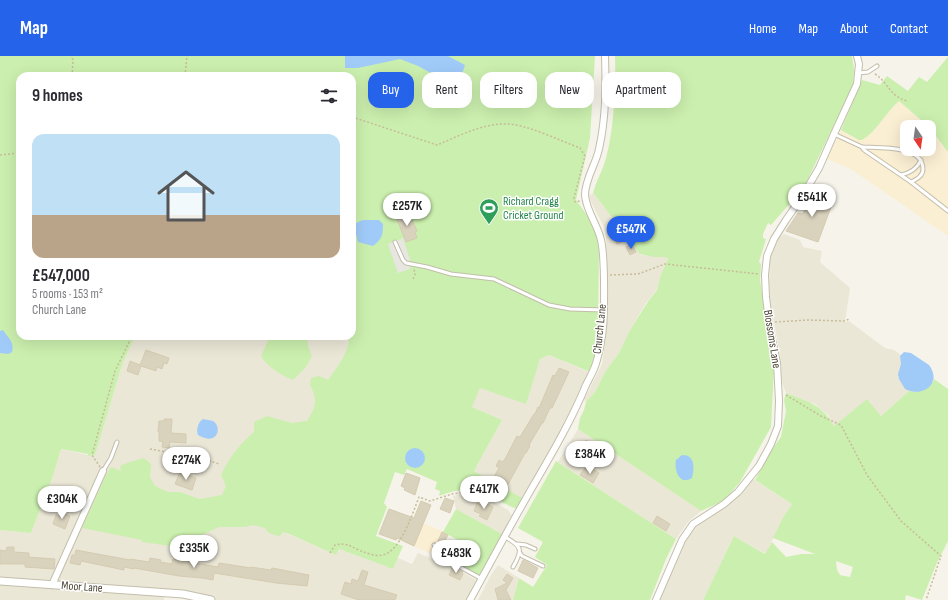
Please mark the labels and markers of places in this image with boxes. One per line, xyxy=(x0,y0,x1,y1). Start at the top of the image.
pin: £541K xyxy=(784,184,840,218)
pin: £257K xyxy=(379,193,435,227)
place label: Richard Cragg Cricket Ground xyxy=(503,194,563,223)
sports icon: Richard Cragg Cricket Ground xyxy=(478,197,500,225)
pin: £547K xyxy=(603,216,659,250)
pin: £384K xyxy=(562,441,618,475)
pin: £274K xyxy=(158,447,214,481)
pin: £417K xyxy=(456,476,512,510)
pin: £304K xyxy=(34,486,90,520)
pin: £335K xyxy=(166,535,222,569)
pin: £483K xyxy=(428,540,484,574)

